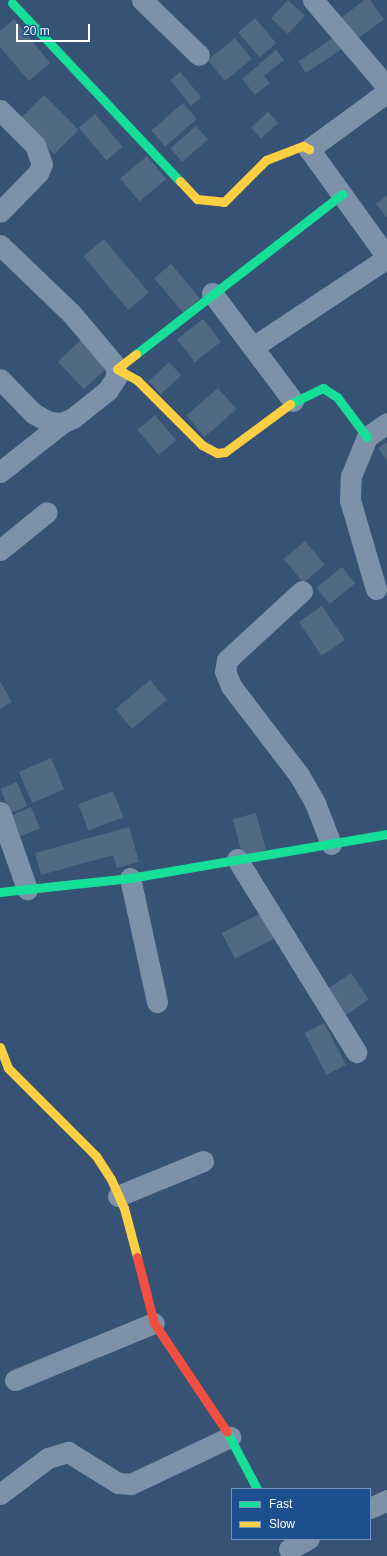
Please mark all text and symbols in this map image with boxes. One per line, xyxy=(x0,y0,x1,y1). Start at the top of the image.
scale bar xyxy=(18,16,92,42)
text: 20 m xyxy=(23,24,50,38)
legend xyxy=(231,1488,371,1540)
text: Fast xyxy=(269,1497,292,1511)
text: Slow xyxy=(269,1517,295,1531)

